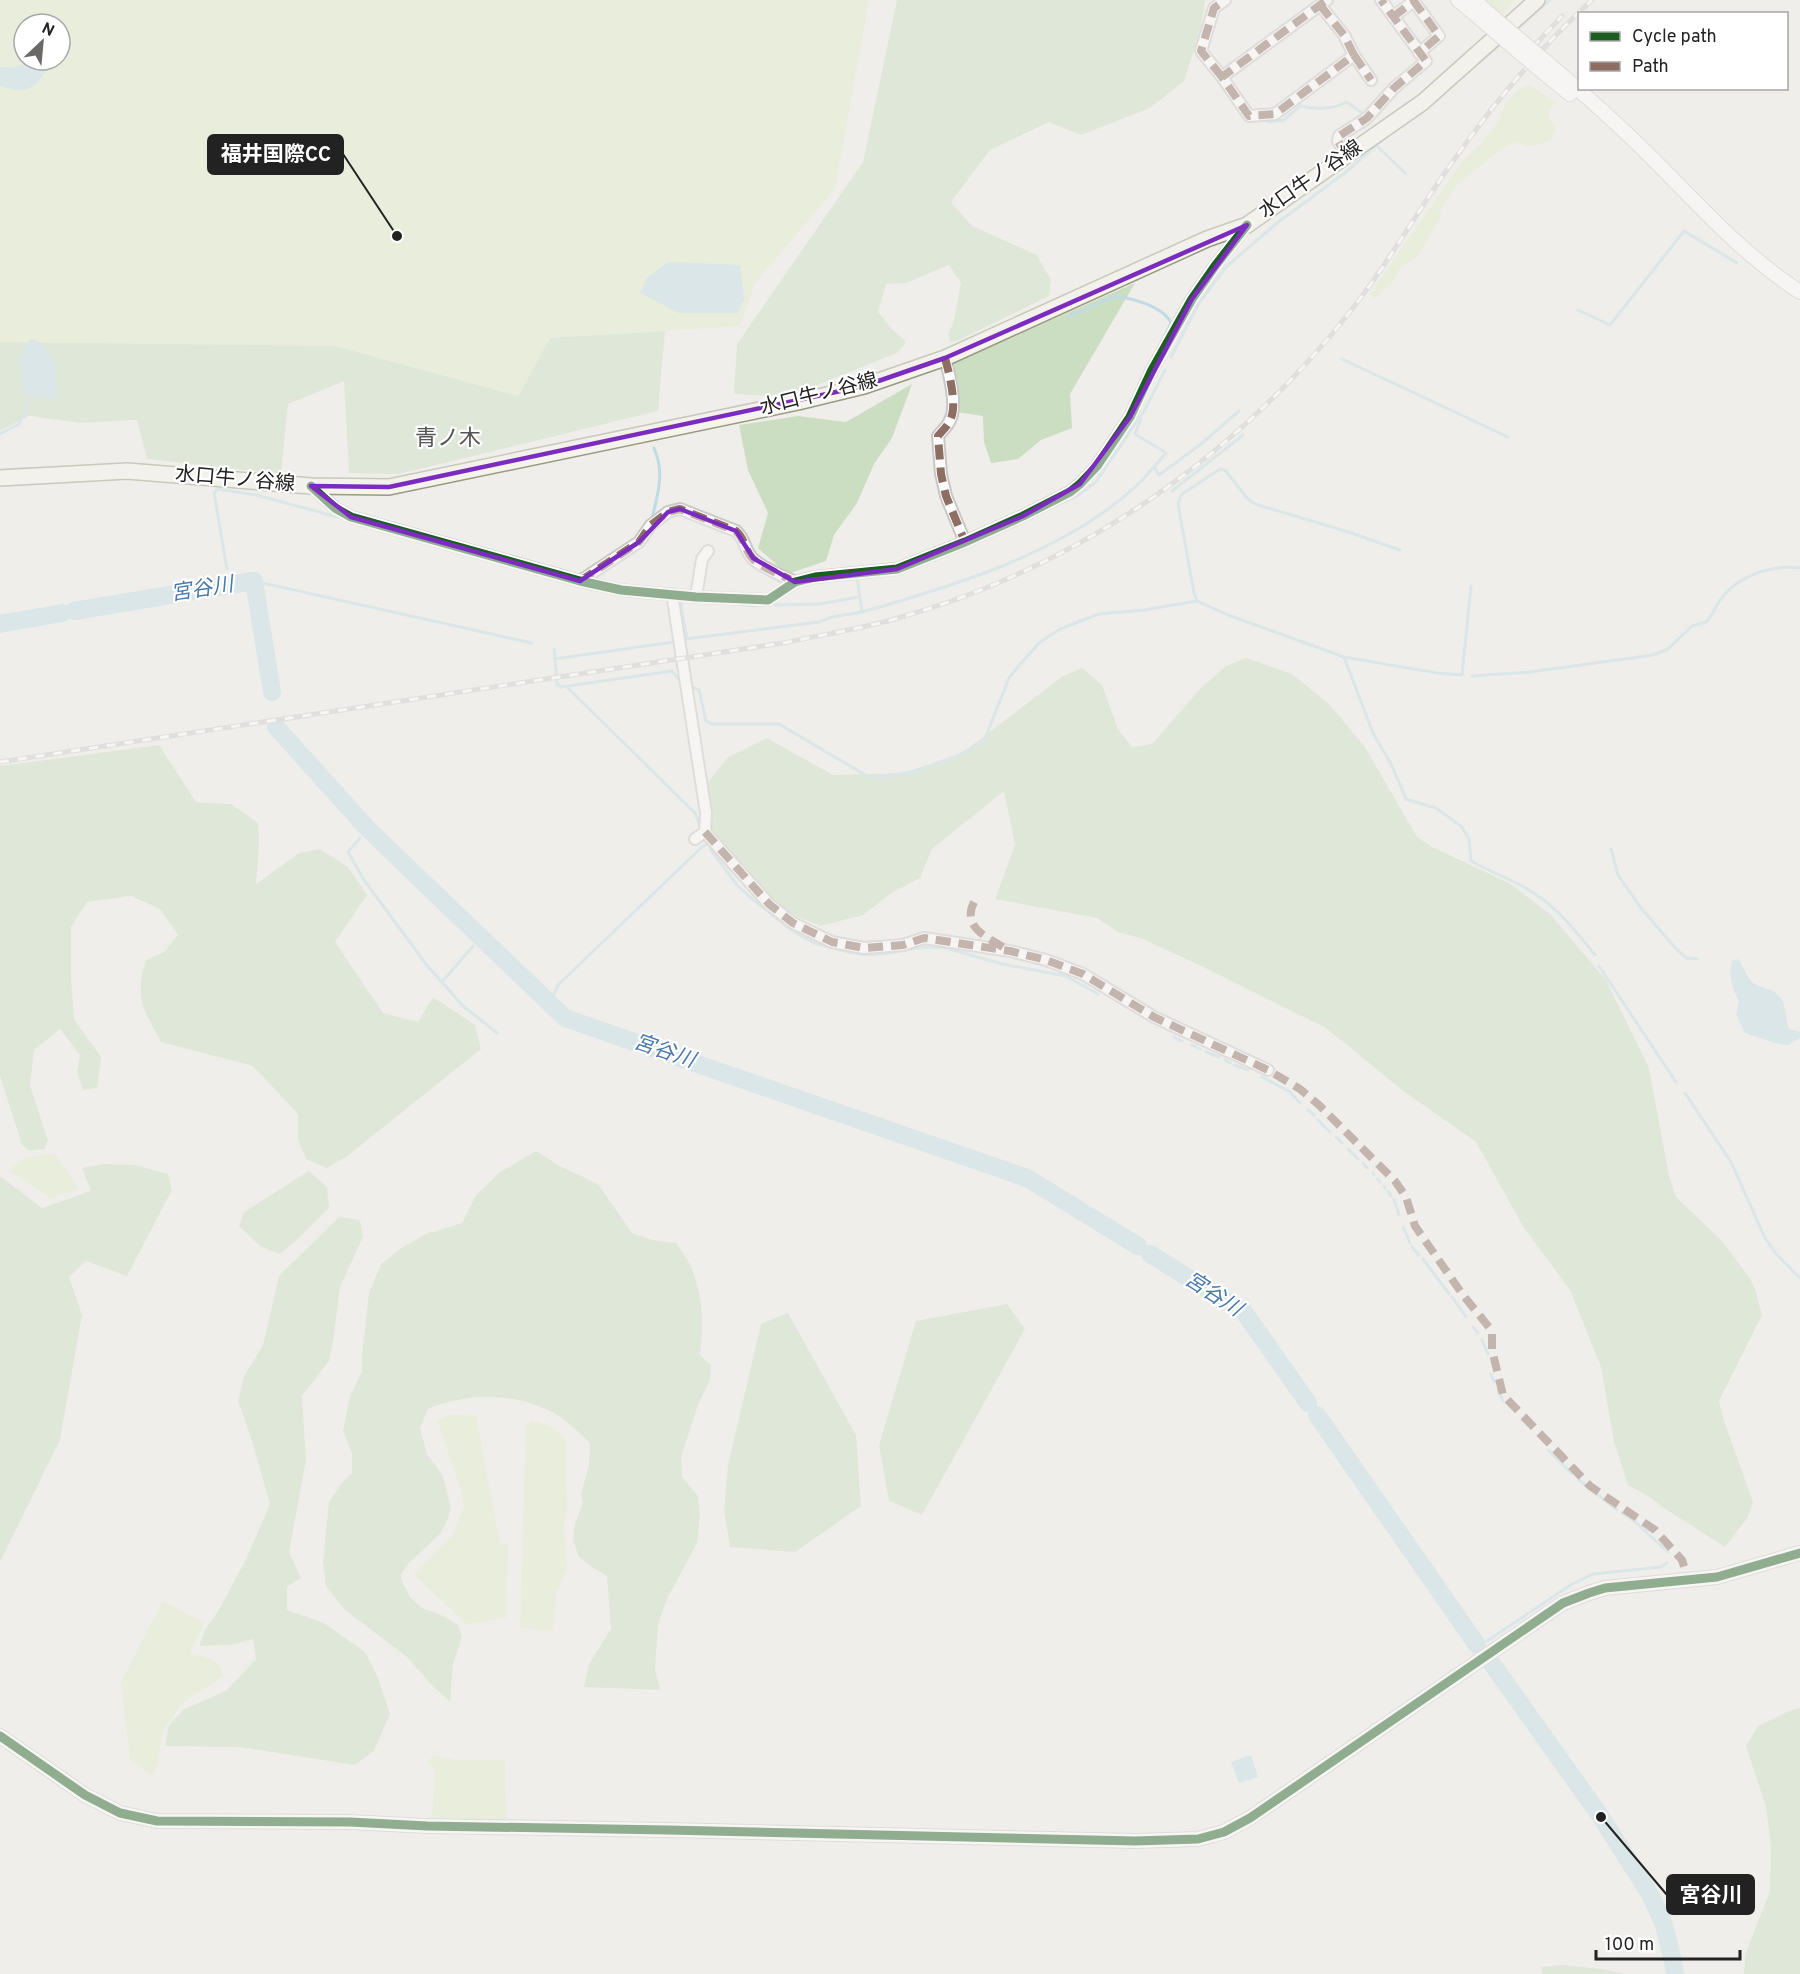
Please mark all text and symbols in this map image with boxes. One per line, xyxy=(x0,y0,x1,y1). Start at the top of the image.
north arrow xyxy=(12,12,72,72)
legend xyxy=(1578,12,1788,90)
text: N xyxy=(38,19,57,42)
text: Cycle path xyxy=(1632,26,1717,49)
text: Path xyxy=(1632,56,1669,79)
callout: 福井国際CC xyxy=(208,135,343,174)
street label: 水口牛ノ谷線 xyxy=(1254,135,1368,225)
text: 福井国際CC xyxy=(221,142,331,169)
street label: 水口牛ノ谷線 xyxy=(758,368,880,422)
district label: 青ノ木 xyxy=(415,426,481,453)
street label: 水口牛ノ谷線 xyxy=(174,462,296,498)
water label: 宮谷川 xyxy=(169,571,237,608)
water label: 宮谷川 xyxy=(630,1029,700,1076)
water label: 宮谷川 xyxy=(1179,1267,1248,1325)
callout: 宮谷川 xyxy=(1667,1875,1754,1914)
text: 宮谷川 xyxy=(1680,1883,1743,1910)
scale bar xyxy=(1596,1923,1740,1961)
text: 100 m xyxy=(1605,1934,1654,1957)

